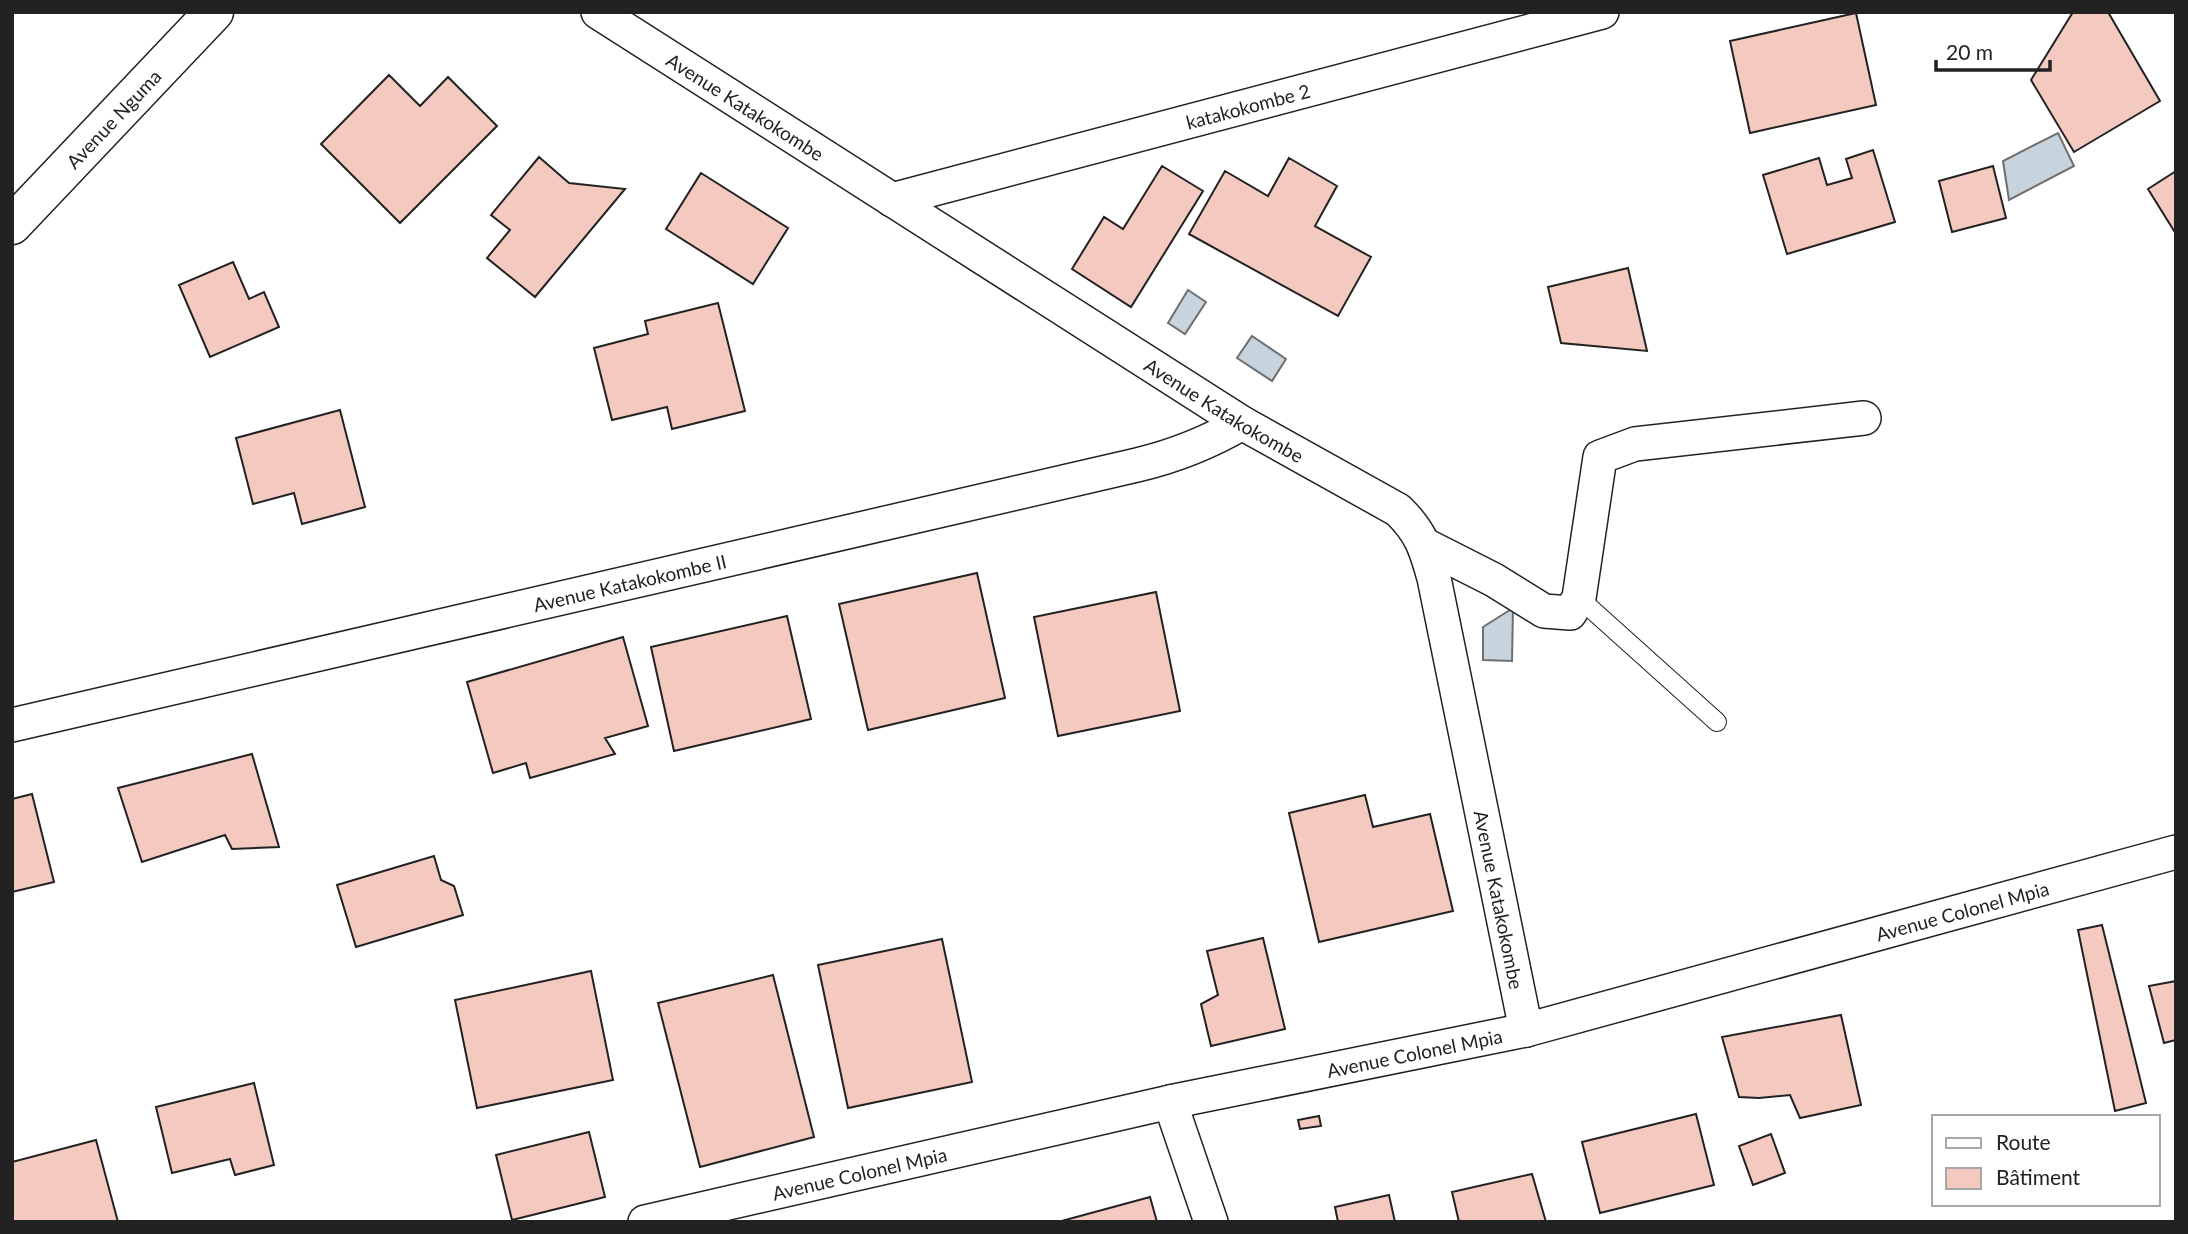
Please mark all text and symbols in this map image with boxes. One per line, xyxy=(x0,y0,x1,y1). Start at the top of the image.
scale bar xyxy=(1936,28,2050,72)
text: 20 m xyxy=(1946,39,1993,64)
street label: Avenue Katakokombe xyxy=(663,47,828,165)
street label: Avenue Nguma xyxy=(61,64,165,173)
street label: katakokombe 2 xyxy=(1183,78,1312,133)
street label: Avenue Katakokombe xyxy=(1141,353,1308,467)
street label: Avenue Katakokombe II xyxy=(531,549,729,616)
street label: Avenue Katakokombe xyxy=(1470,808,1529,991)
street label: Avenue Colonel Mpia xyxy=(1873,876,2051,945)
street label: Avenue Colonel Mpia xyxy=(1325,1024,1504,1082)
legend xyxy=(1932,1115,2160,1206)
text: Route xyxy=(1996,1129,2051,1154)
street label: Avenue Colonel Mpia xyxy=(770,1142,949,1204)
text: Bâtiment xyxy=(1996,1164,2081,1189)

